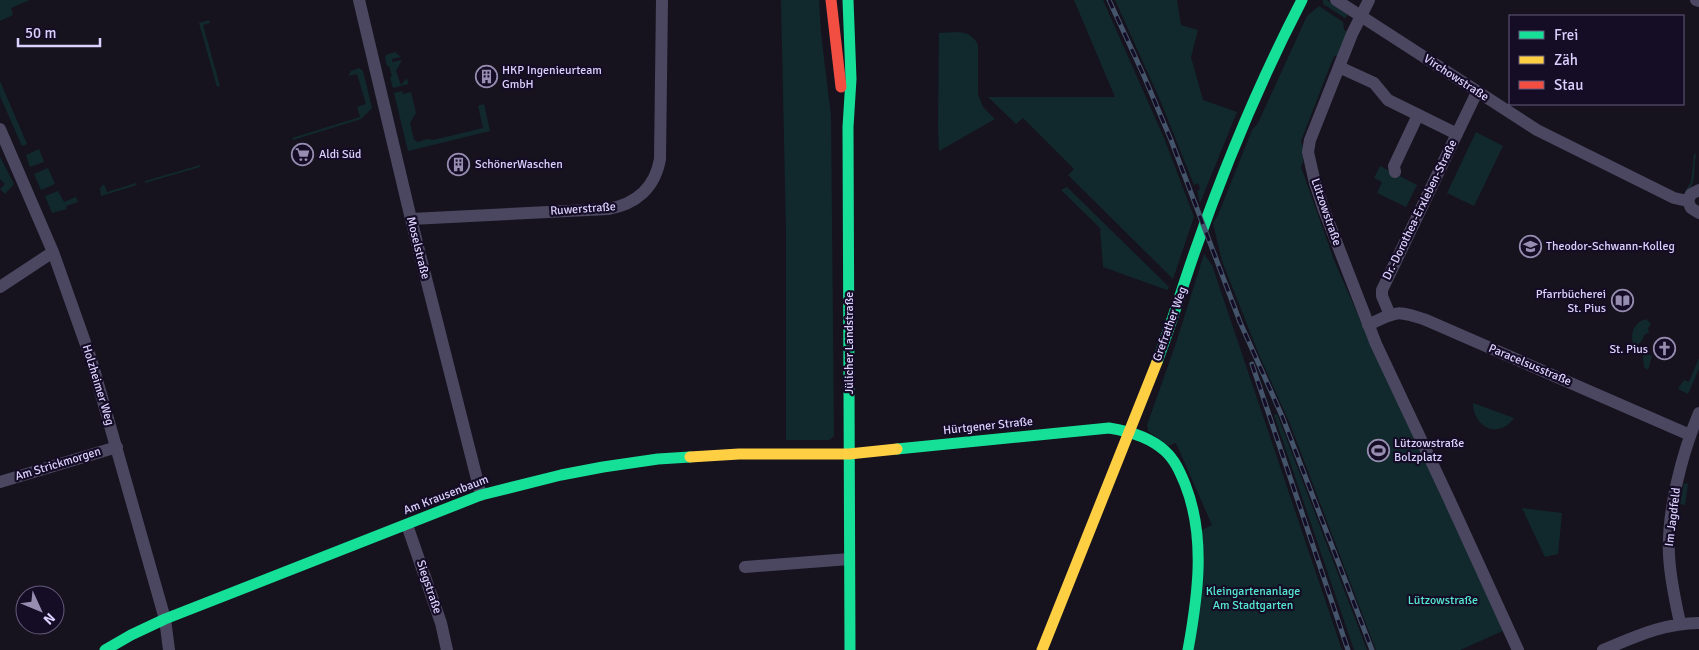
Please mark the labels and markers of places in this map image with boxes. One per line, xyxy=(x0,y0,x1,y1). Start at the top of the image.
place label: HKP Ingenieurteam GmbH xyxy=(502,63,602,92)
building icon: HKP Ingenieurteam GmbH xyxy=(474,65,498,89)
supermarket icon: Aldi Süd xyxy=(291,142,315,166)
place label: Aldi Süd xyxy=(319,147,361,162)
building icon: SchönerWaschen xyxy=(447,152,471,176)
place label: SchönerWaschen xyxy=(475,157,563,172)
school or university icon: Theodor-Schwann-Kolleg xyxy=(1518,234,1542,258)
place label: Theodor-Schwann-Kolleg xyxy=(1546,239,1675,254)
place label: Pfarrbücherei St. Pius xyxy=(1536,287,1606,316)
library icon: Pfarrbücherei St. Pius xyxy=(1610,289,1634,313)
church icon: St. Pius xyxy=(1652,337,1676,361)
place label: St. Pius xyxy=(1609,342,1648,357)
place label: Lützowstraße Bolzplatz xyxy=(1394,436,1464,465)
sports icon: Lützowstraße Bolzplatz xyxy=(1366,438,1390,462)

